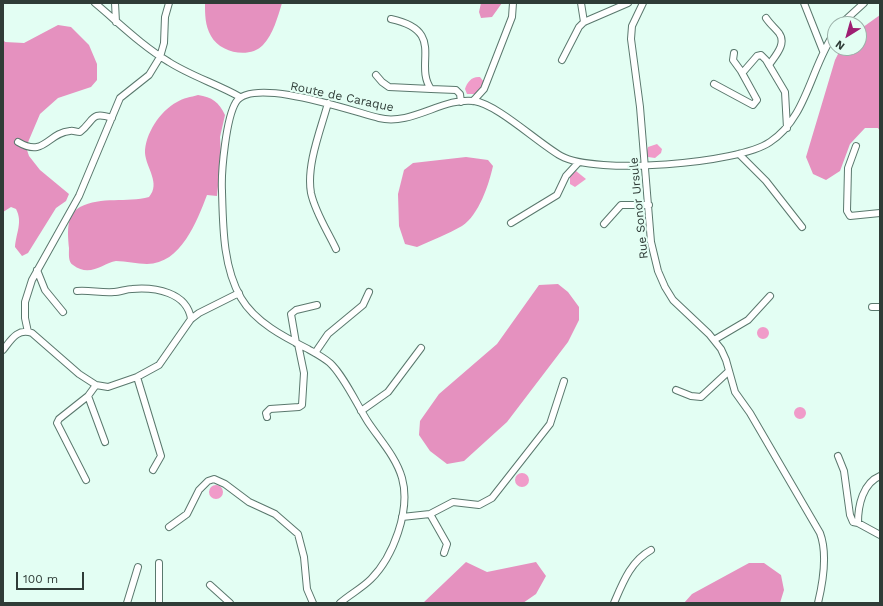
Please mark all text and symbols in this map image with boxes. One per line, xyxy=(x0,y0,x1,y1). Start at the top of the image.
north arrow xyxy=(827,16,867,56)
text: N xyxy=(833,38,847,53)
street label: Route de Caraque xyxy=(289,79,395,115)
street label: Rue Sonor Ursule xyxy=(626,156,652,260)
scale bar xyxy=(18,564,86,590)
text: 100 m xyxy=(23,572,58,586)

